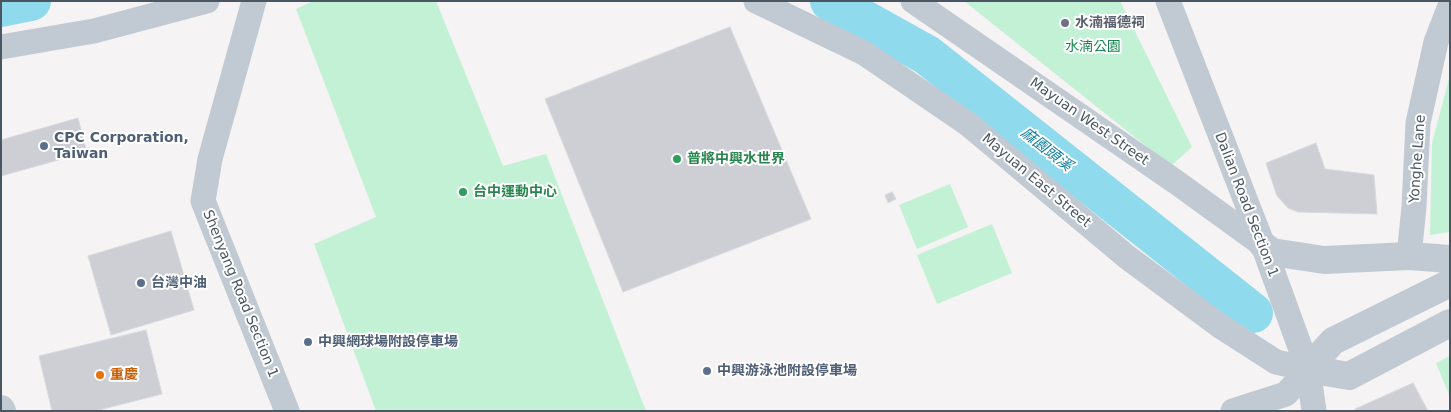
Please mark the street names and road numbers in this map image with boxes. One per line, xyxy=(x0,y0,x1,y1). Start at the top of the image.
street label: Mayuan West Street xyxy=(1026,75,1152,169)
street label: Yonghe Lane xyxy=(1407,114,1429,204)
street label: Dalian Road Section 1 xyxy=(1211,130,1281,280)
street label: Mayuan East Street xyxy=(978,131,1094,231)
street label: Shenyang Road Section 1 xyxy=(199,208,281,380)

